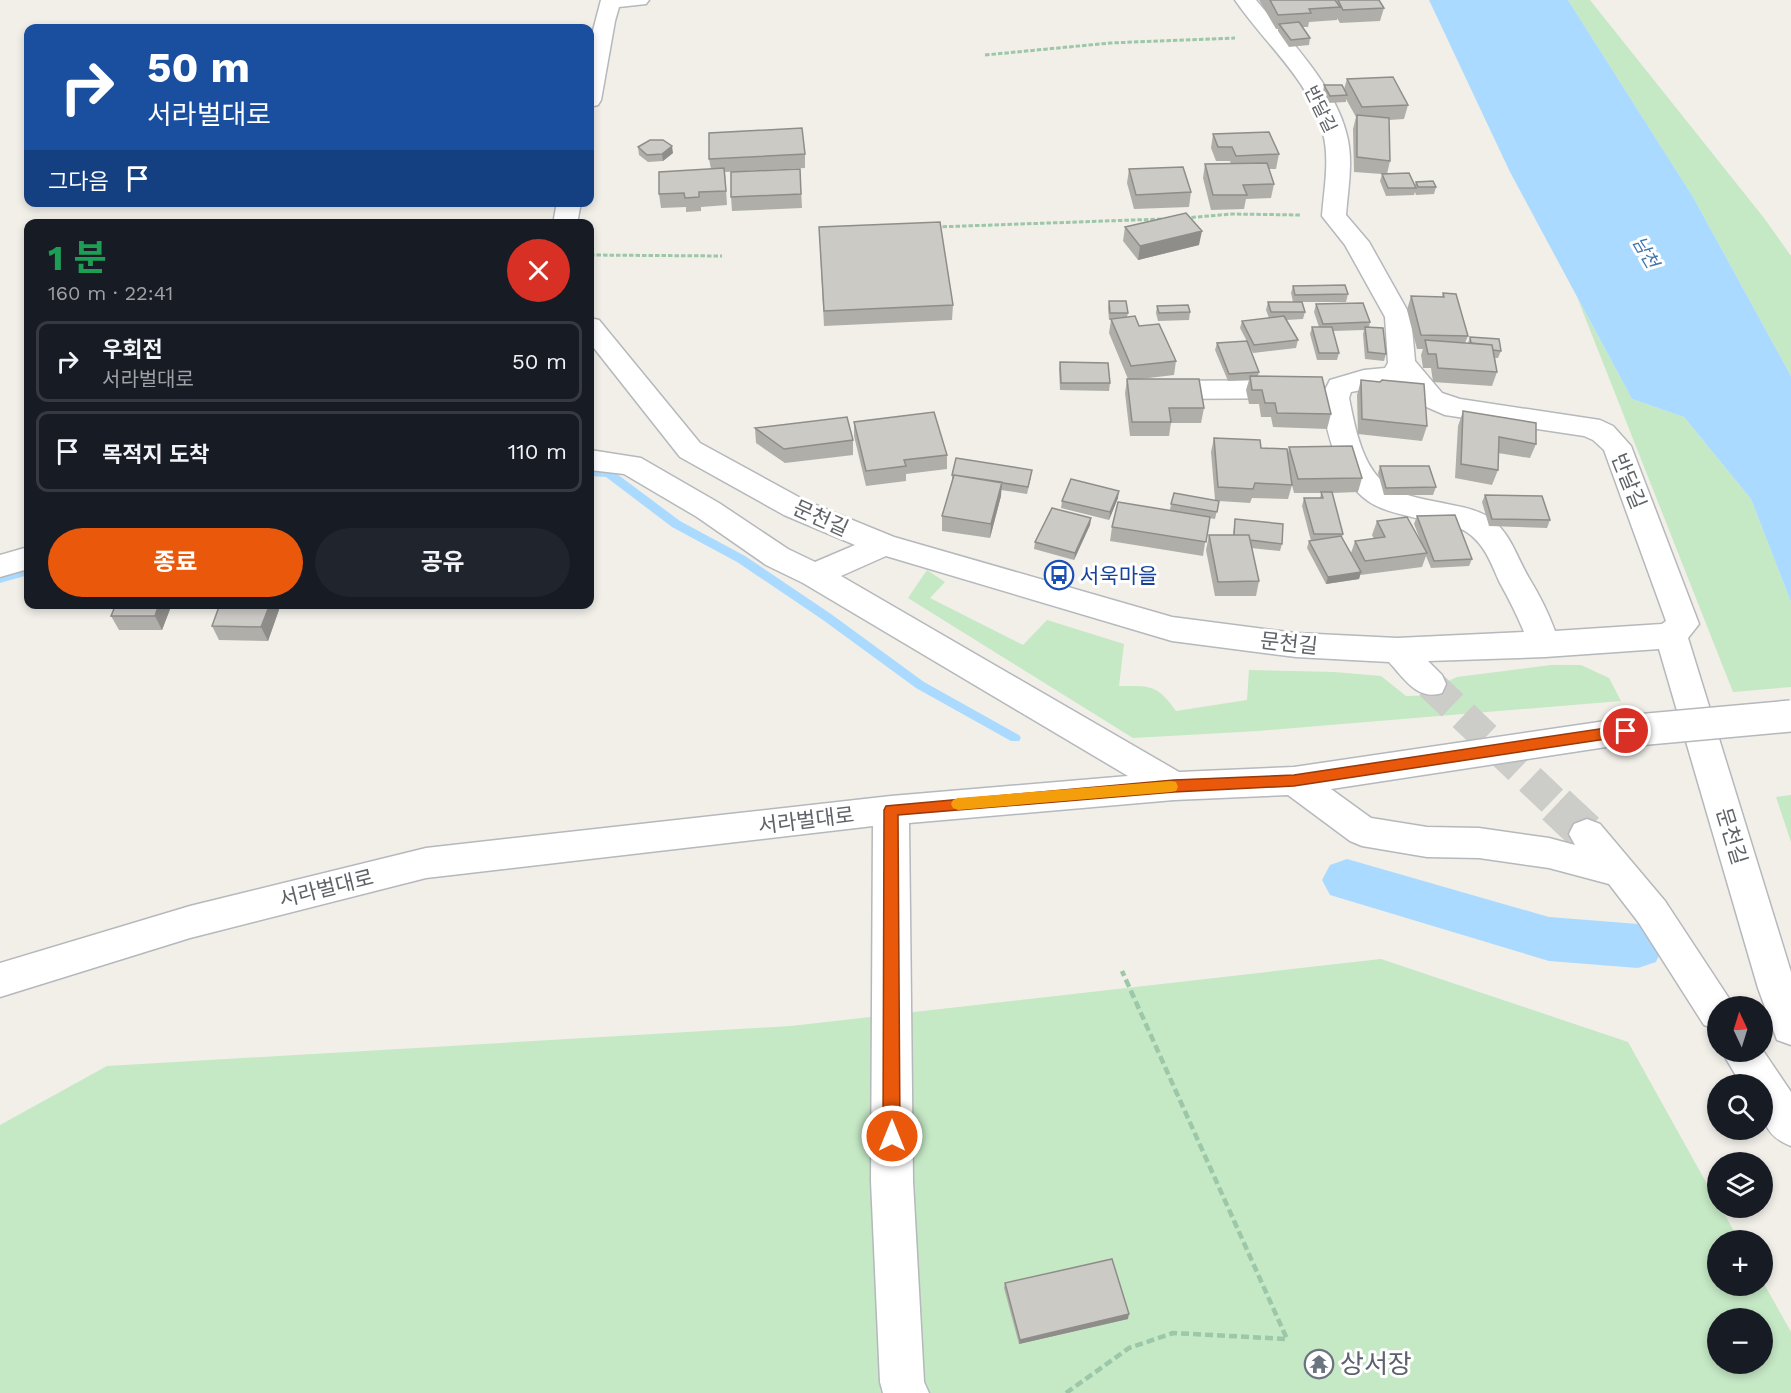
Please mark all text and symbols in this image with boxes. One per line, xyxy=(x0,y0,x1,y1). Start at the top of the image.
text: 50 m xyxy=(147,43,250,92)
icon: right xyxy=(48,48,126,126)
street label: 반달길 xyxy=(1301,82,1341,136)
text: 서라벌대로 xyxy=(147,99,271,131)
icon: arrive xyxy=(121,162,154,195)
text: 그다음 xyxy=(48,169,109,194)
water label: 남천 xyxy=(1629,232,1665,274)
text: 1 분 xyxy=(48,237,107,279)
button: close xyxy=(507,239,570,302)
text: 160 m · 22:41 xyxy=(48,281,173,305)
text: 우회전 xyxy=(102,337,163,362)
icon: right xyxy=(51,345,84,378)
text: 50 m xyxy=(512,349,567,374)
text: 서라벌대로 xyxy=(102,367,194,391)
icon: arrive xyxy=(51,435,84,468)
text: 110 m xyxy=(508,439,567,464)
text: 목적지 도착 xyxy=(102,442,210,467)
street label: 반달길 xyxy=(1607,449,1651,513)
street label: 문천길 xyxy=(789,495,853,541)
button: 종료 xyxy=(48,528,303,597)
button: 공유 xyxy=(315,528,570,597)
bus stop icon: 서욱마을 xyxy=(1043,559,1075,591)
place label: 서욱마을 xyxy=(1080,563,1157,588)
street label: 문천길 xyxy=(1259,628,1319,658)
pin xyxy=(1600,705,1651,756)
icon: arrive xyxy=(1609,714,1642,747)
street label: 서라벌대로 xyxy=(757,802,855,838)
street label: 문천길 xyxy=(1712,805,1752,867)
street label: 서라벌대로 xyxy=(276,864,376,912)
north arrow xyxy=(1707,996,1773,1062)
map controls xyxy=(1707,996,1773,1374)
button: search xyxy=(1707,1074,1773,1140)
position arrow xyxy=(860,1104,924,1168)
button: layers xyxy=(1707,1152,1773,1218)
button: + xyxy=(1707,1230,1773,1296)
button: − xyxy=(1707,1308,1773,1374)
temple icon: 상서장 xyxy=(1303,1348,1335,1380)
place label: 상서장 xyxy=(1340,1349,1412,1379)

